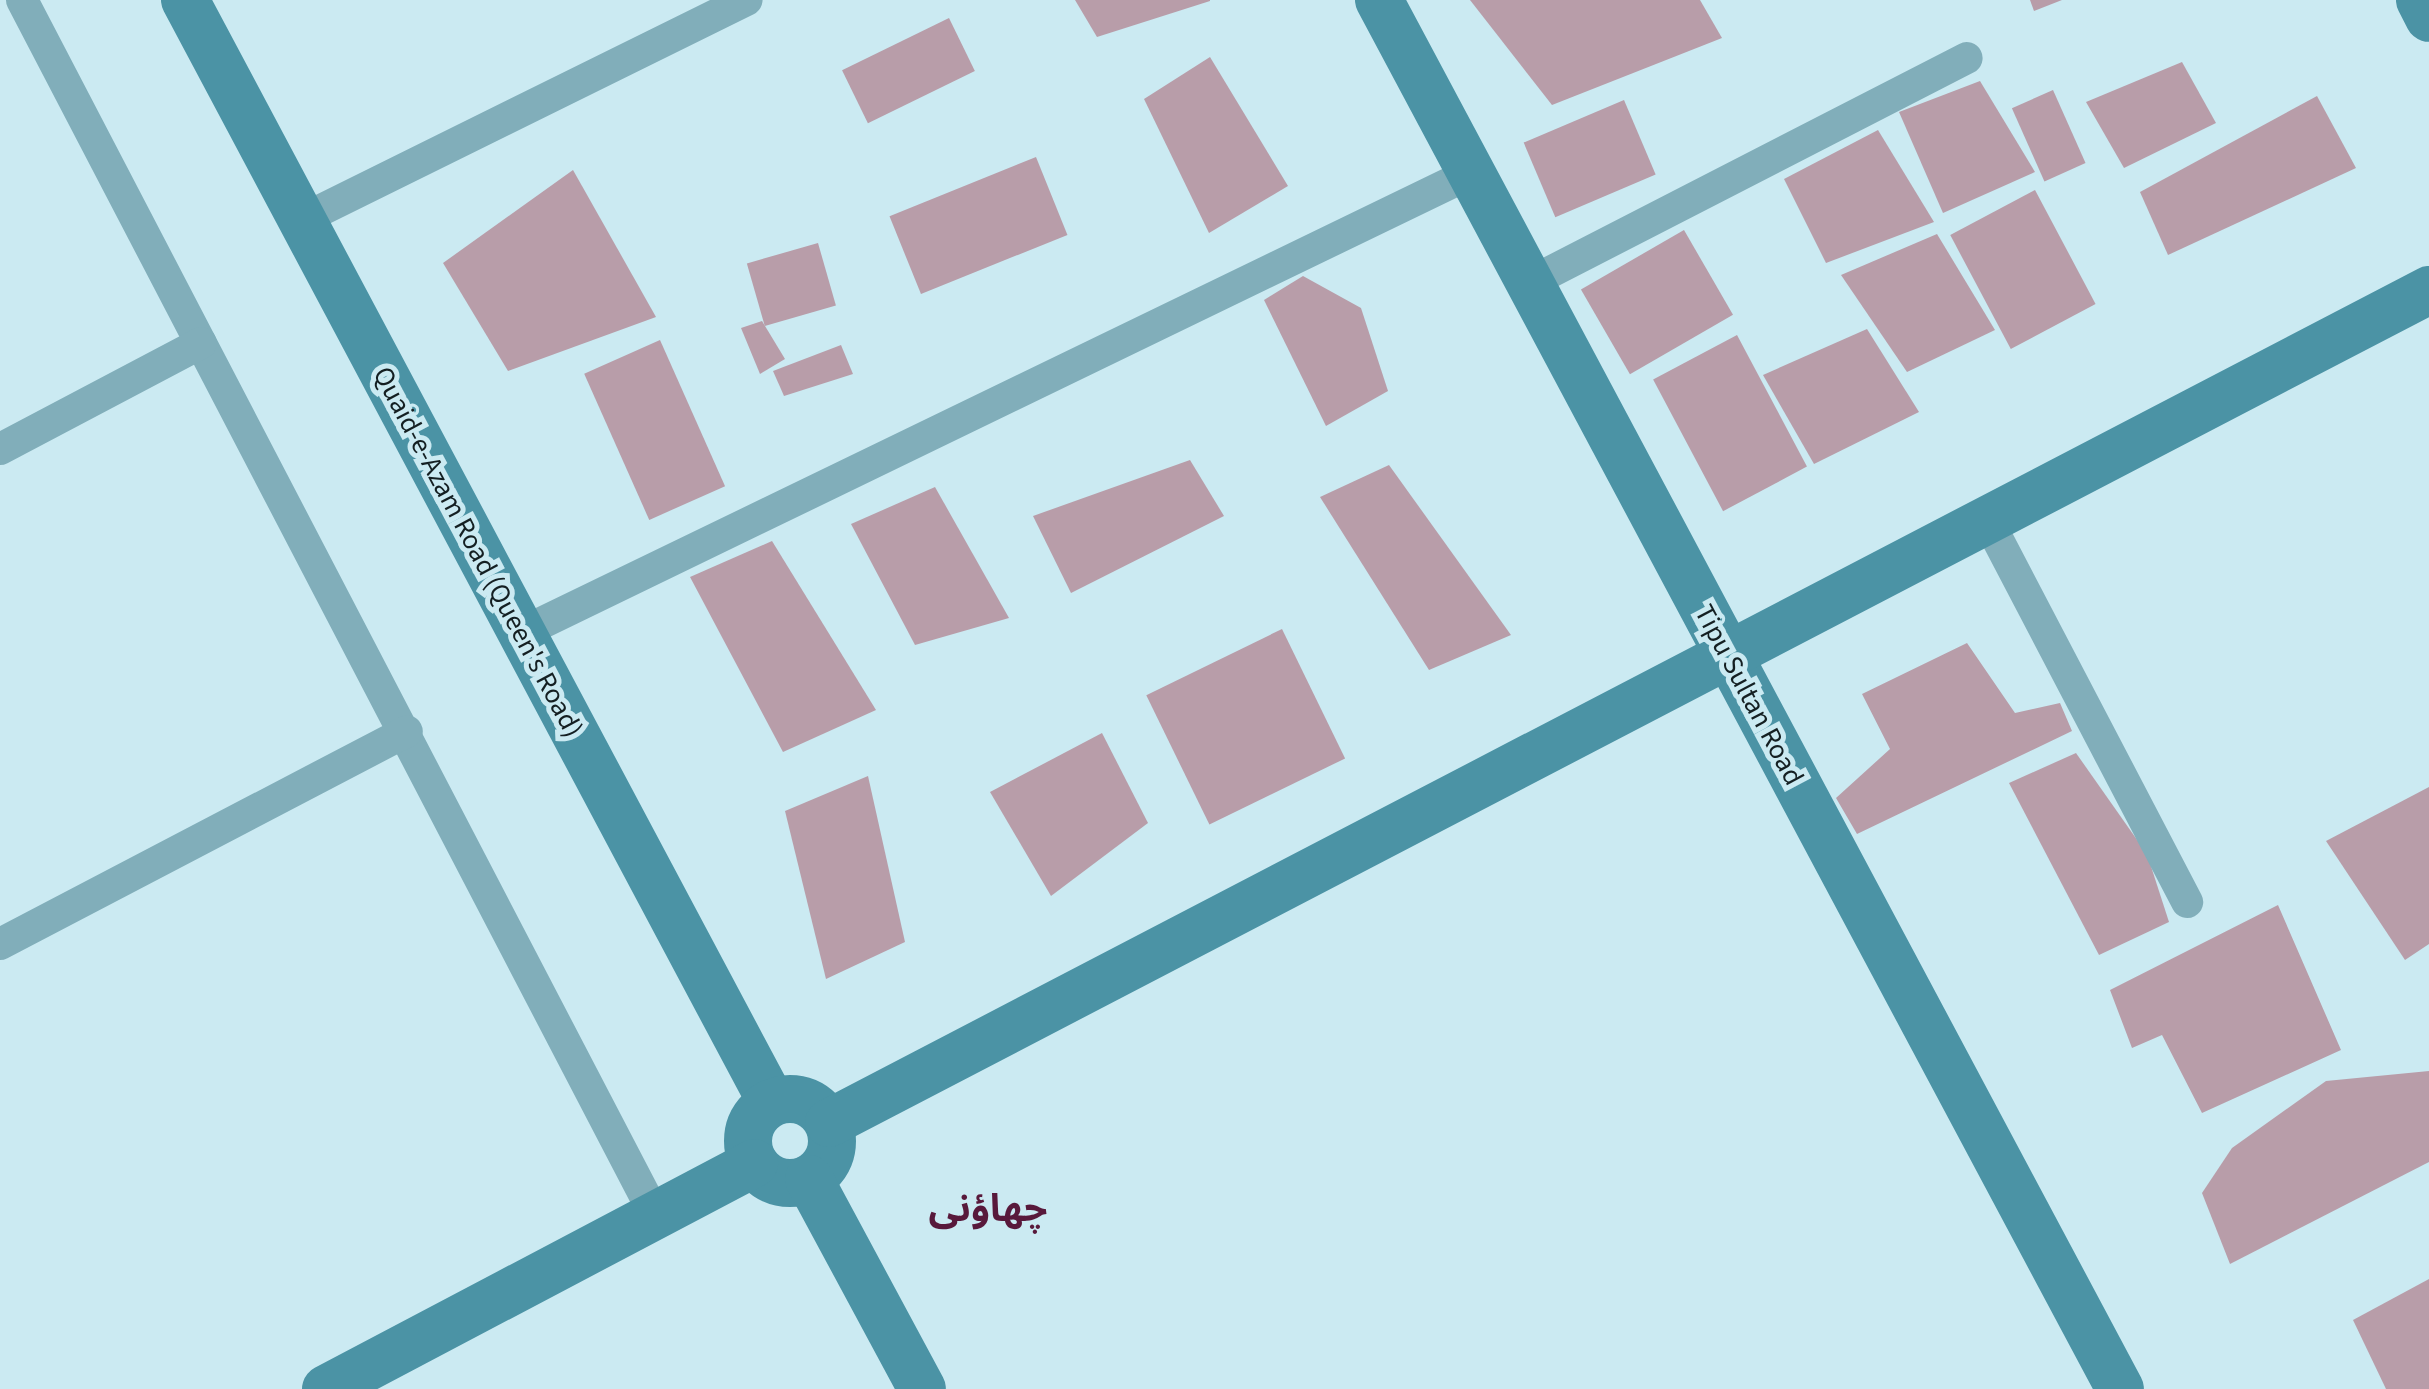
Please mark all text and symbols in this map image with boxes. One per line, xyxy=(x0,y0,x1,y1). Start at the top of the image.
street label: Quaid-e-Azam Road (Queen's Road) xyxy=(366,361,590,743)
street label: Tipu Sultan Road xyxy=(1687,599,1811,791)
district label: چھاؤنی xyxy=(928,1187,1048,1233)

